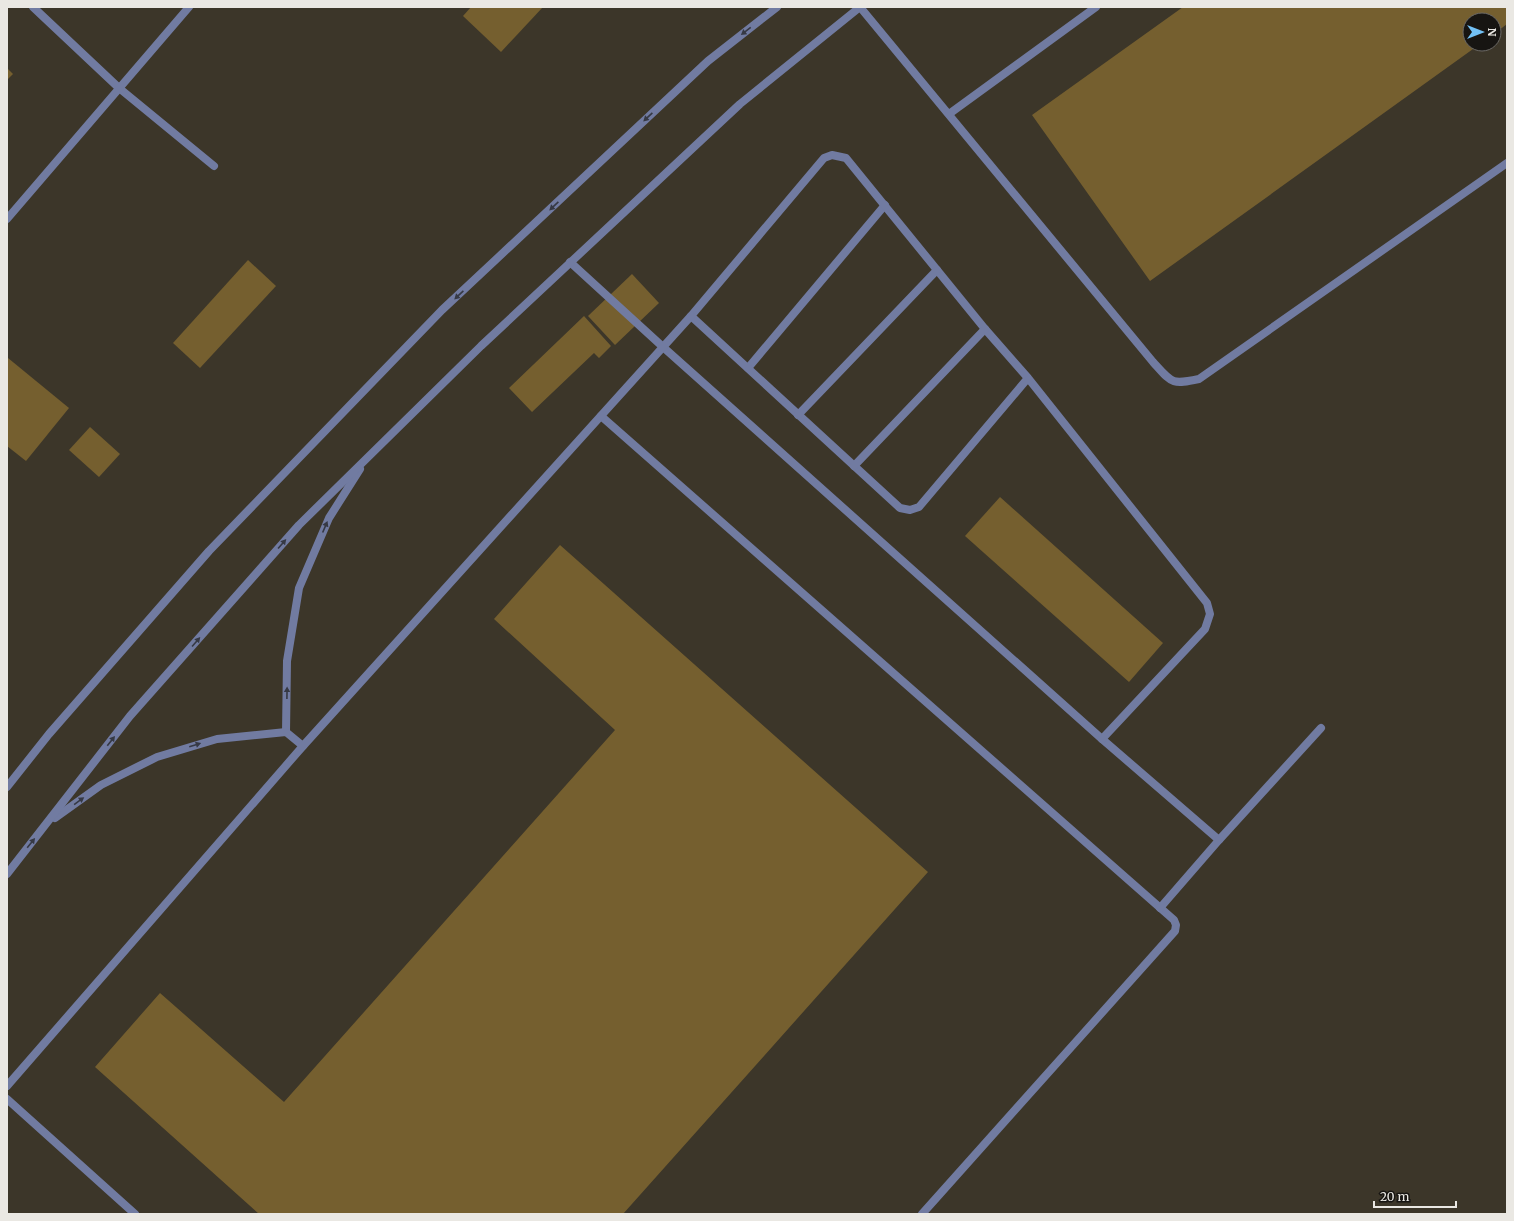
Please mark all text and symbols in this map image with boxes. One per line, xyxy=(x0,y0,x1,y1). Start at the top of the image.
north arrow xyxy=(1462,12,1502,52)
one-way arrow xyxy=(741,27,752,35)
text: N xyxy=(1485,28,1499,37)
one-way arrow xyxy=(644,112,653,121)
one-way arrow xyxy=(548,201,559,210)
one-way arrow xyxy=(454,290,464,299)
one-way arrow xyxy=(322,522,328,533)
one-way arrow xyxy=(277,539,286,550)
one-way arrow xyxy=(191,637,201,647)
one-way arrow xyxy=(283,687,290,699)
one-way arrow xyxy=(107,735,116,746)
one-way arrow xyxy=(190,742,202,748)
one-way arrow xyxy=(73,797,84,805)
one-way arrow xyxy=(27,838,36,849)
scale bar xyxy=(1374,1183,1456,1209)
text: 20 m xyxy=(1380,1189,1409,1204)

